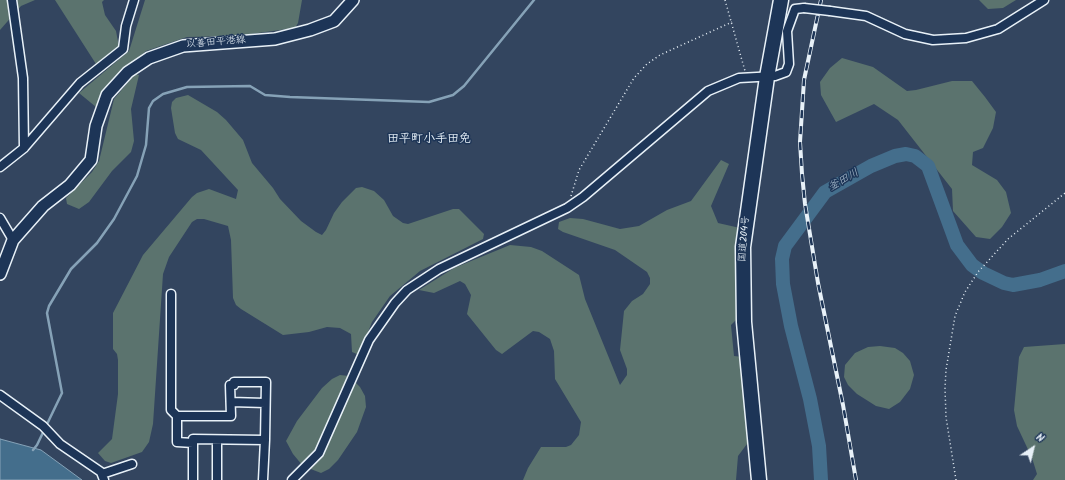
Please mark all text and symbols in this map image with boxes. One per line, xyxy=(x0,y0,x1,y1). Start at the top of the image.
street label: 以善田平港線 xyxy=(186,34,246,52)
district label: 田平町小手田免 xyxy=(387,133,471,147)
water label: 釜田川 xyxy=(826,167,862,195)
street label: 国道204号 xyxy=(737,215,753,263)
north arrow xyxy=(1013,428,1053,468)
text: N xyxy=(1032,429,1048,448)

